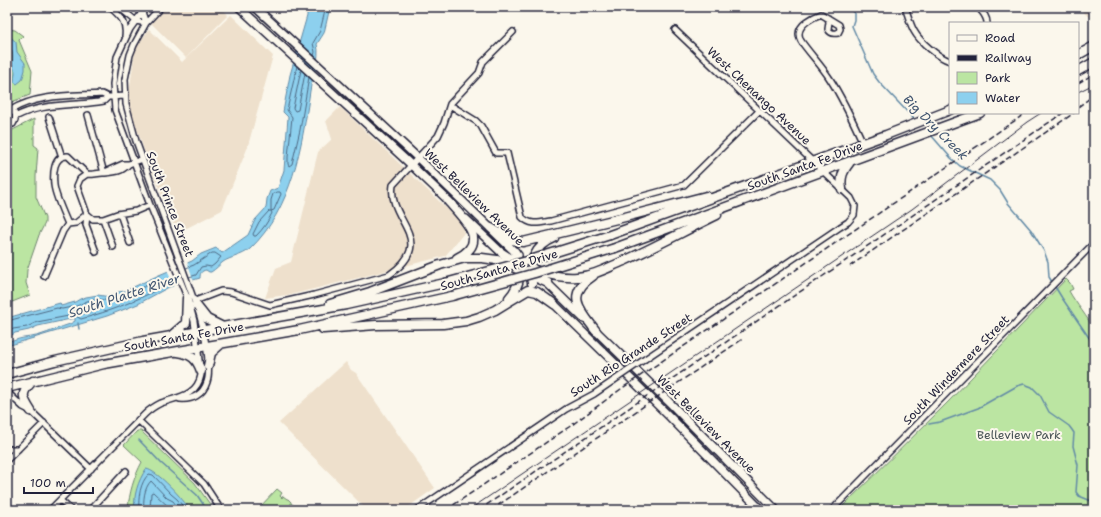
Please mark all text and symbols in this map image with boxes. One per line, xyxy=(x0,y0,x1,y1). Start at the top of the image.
legend xyxy=(949,22,1079,114)
text: Road xyxy=(985,30,1016,46)
street label: West Chenango Avenue xyxy=(703,43,815,149)
text: Railway xyxy=(985,50,1032,66)
text: Park xyxy=(985,70,1011,86)
text: Water xyxy=(985,90,1021,106)
water label: Big Dry Creek xyxy=(899,91,972,164)
street label: South Santa Fe Drive xyxy=(745,138,865,194)
street label: West Belleview Avenue xyxy=(421,145,528,249)
street label: South Prince Street xyxy=(142,149,198,259)
street label: South Santa Fe Drive xyxy=(438,246,560,294)
water label: South Platte River xyxy=(66,269,183,322)
street label: South Rio Grande Street xyxy=(567,309,695,401)
street label: South Windermere Street xyxy=(899,312,1013,428)
street label: South Santa Fe Drive xyxy=(123,319,245,355)
street label: West Belleview Avenue xyxy=(653,371,759,477)
park label: Belleview Park xyxy=(977,427,1061,443)
scale bar xyxy=(24,469,93,495)
text: 100 m xyxy=(30,475,66,491)

